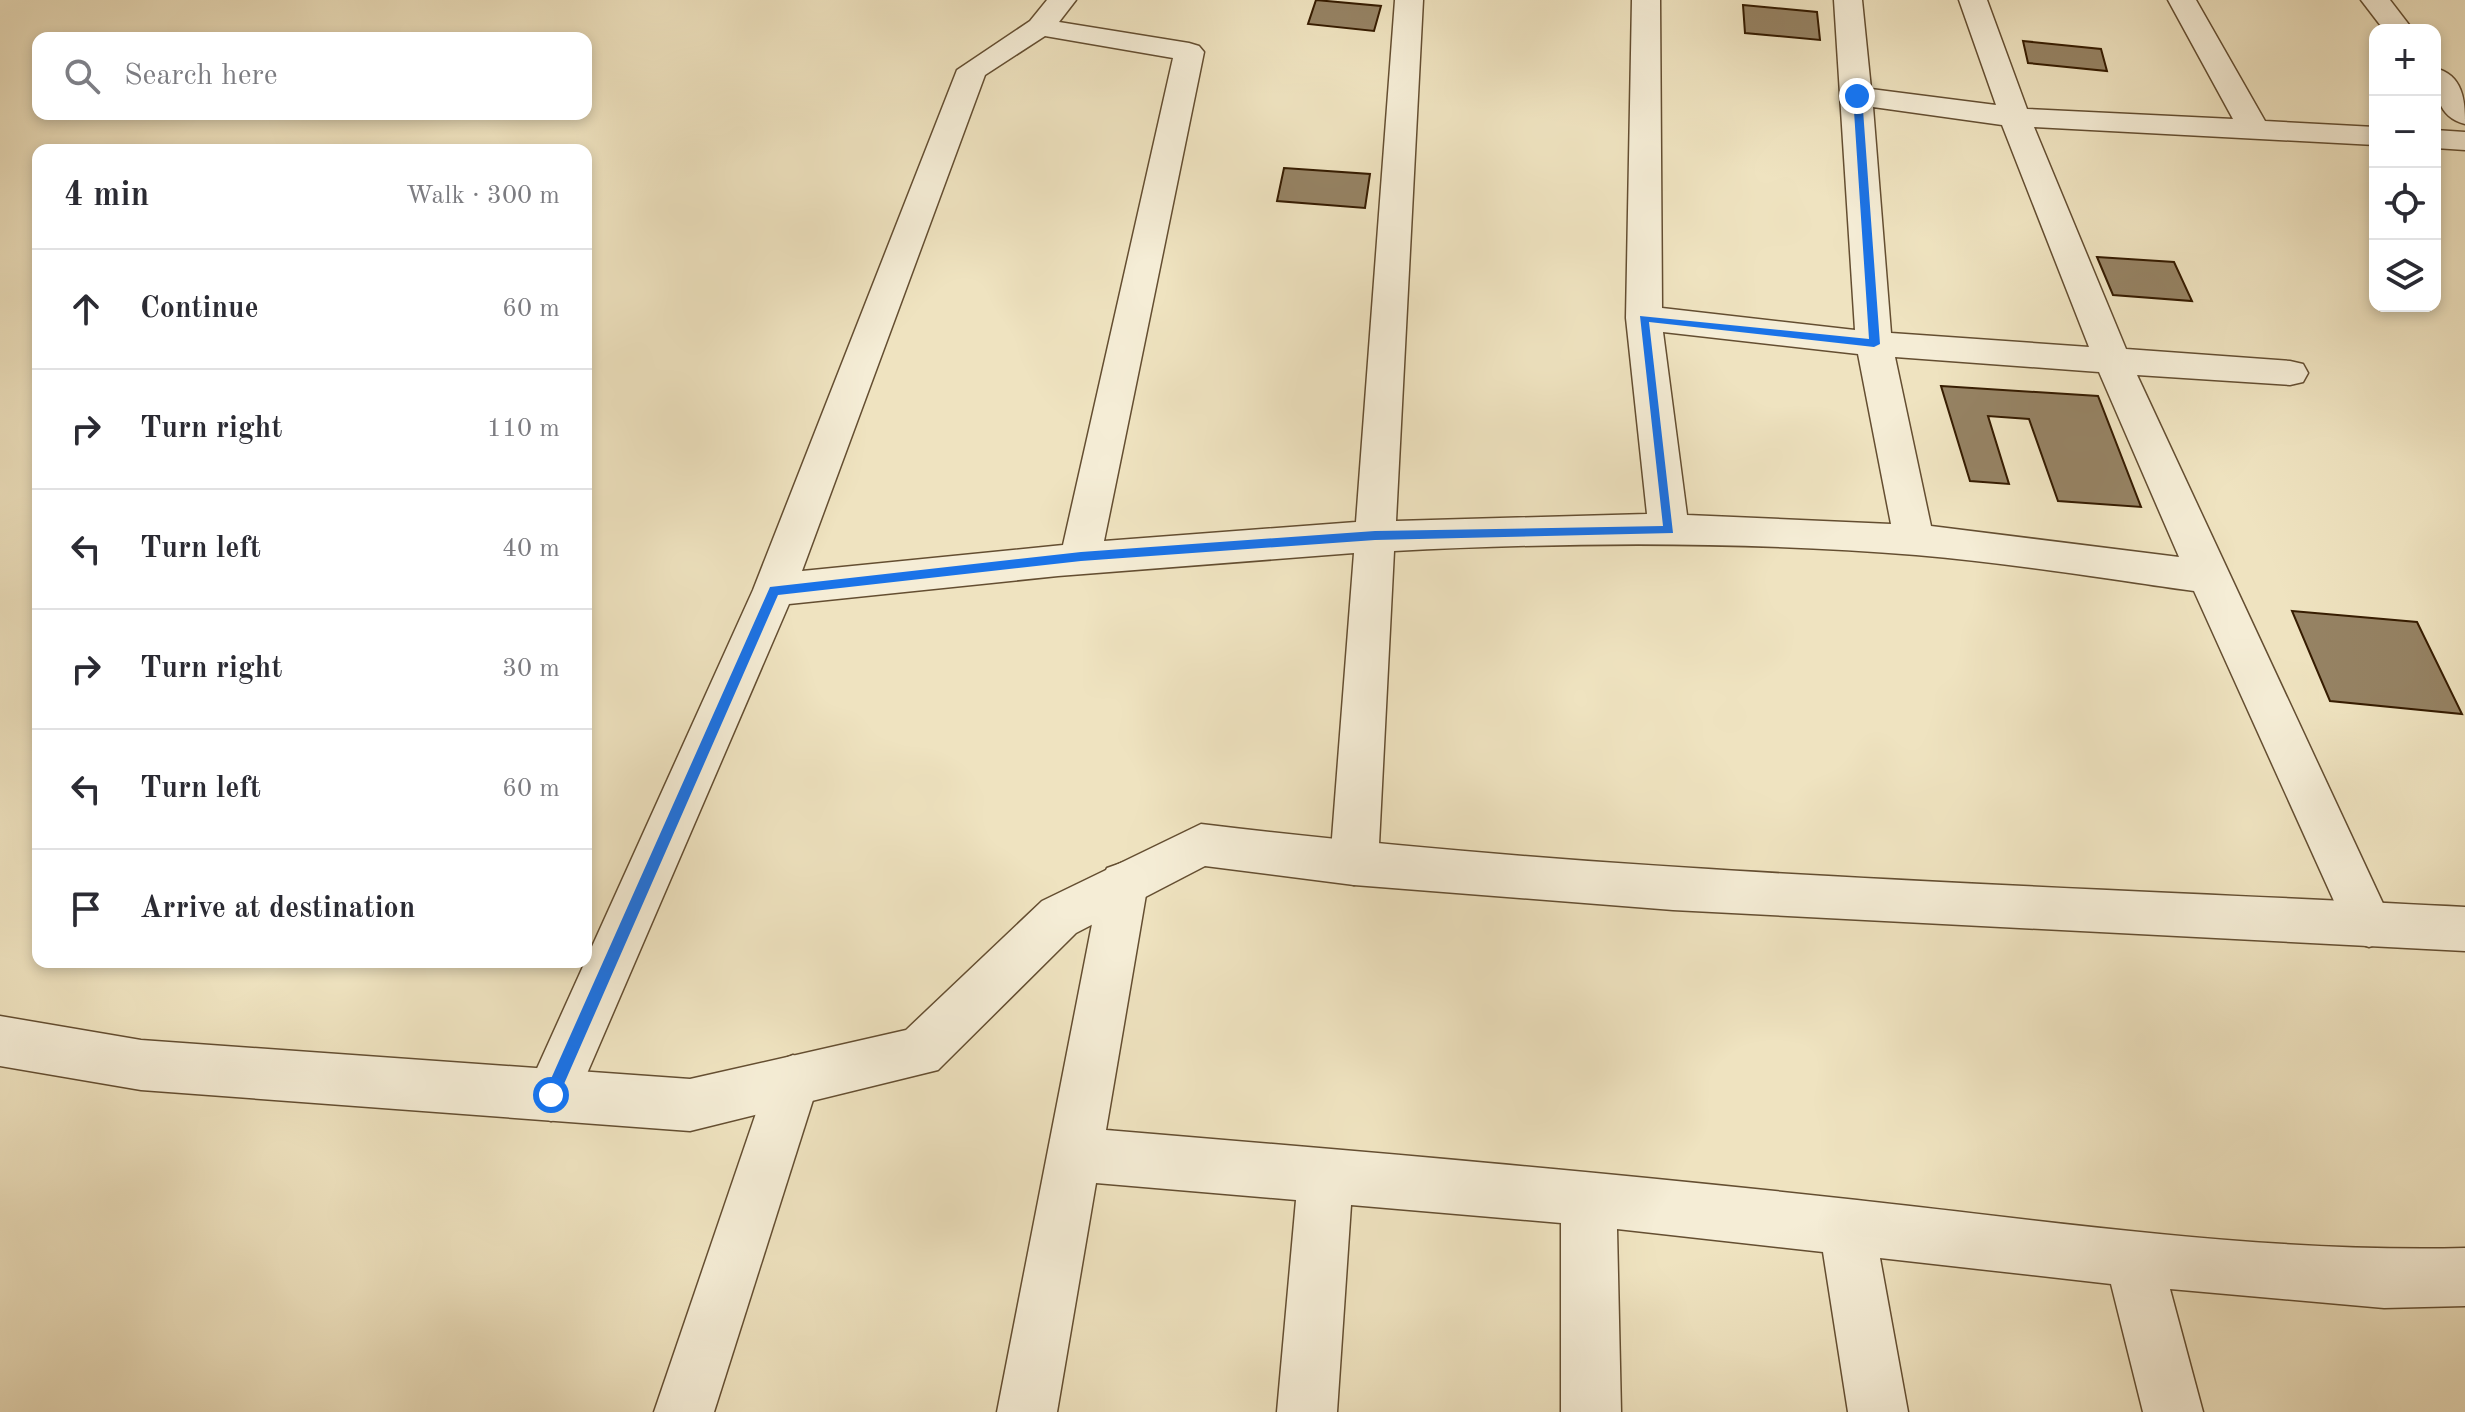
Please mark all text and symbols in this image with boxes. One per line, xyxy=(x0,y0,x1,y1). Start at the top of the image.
map controls xyxy=(2369,24,2441,312)
button: + xyxy=(2369,24,2441,96)
search box xyxy=(32,32,592,120)
icon: search xyxy=(60,54,104,98)
text: Search here xyxy=(124,61,278,91)
route end xyxy=(1839,78,1875,114)
button: − xyxy=(2369,96,2441,168)
button: locate xyxy=(2369,168,2441,240)
text: 4 min xyxy=(64,179,149,213)
text: Walk · 300 m xyxy=(406,183,560,209)
button: layers xyxy=(2369,240,2441,312)
icon: ahead xyxy=(64,287,108,331)
text: Continue xyxy=(140,294,259,324)
text: 60 m xyxy=(502,296,560,322)
icon: right xyxy=(64,407,108,451)
text: Turn right xyxy=(140,414,282,444)
text: 110 m xyxy=(487,416,560,442)
icon: left xyxy=(64,527,108,571)
text: Turn left xyxy=(140,534,261,564)
text: 40 m xyxy=(502,536,560,562)
icon: right xyxy=(64,647,108,691)
text: Turn right xyxy=(140,654,282,684)
text: 30 m xyxy=(502,656,560,682)
icon: left xyxy=(64,767,108,811)
text: Turn left xyxy=(140,774,261,804)
text: 60 m xyxy=(502,776,560,802)
icon: arrive xyxy=(64,887,108,931)
text: Arrive at destination xyxy=(140,894,415,924)
route start xyxy=(533,1077,569,1113)

